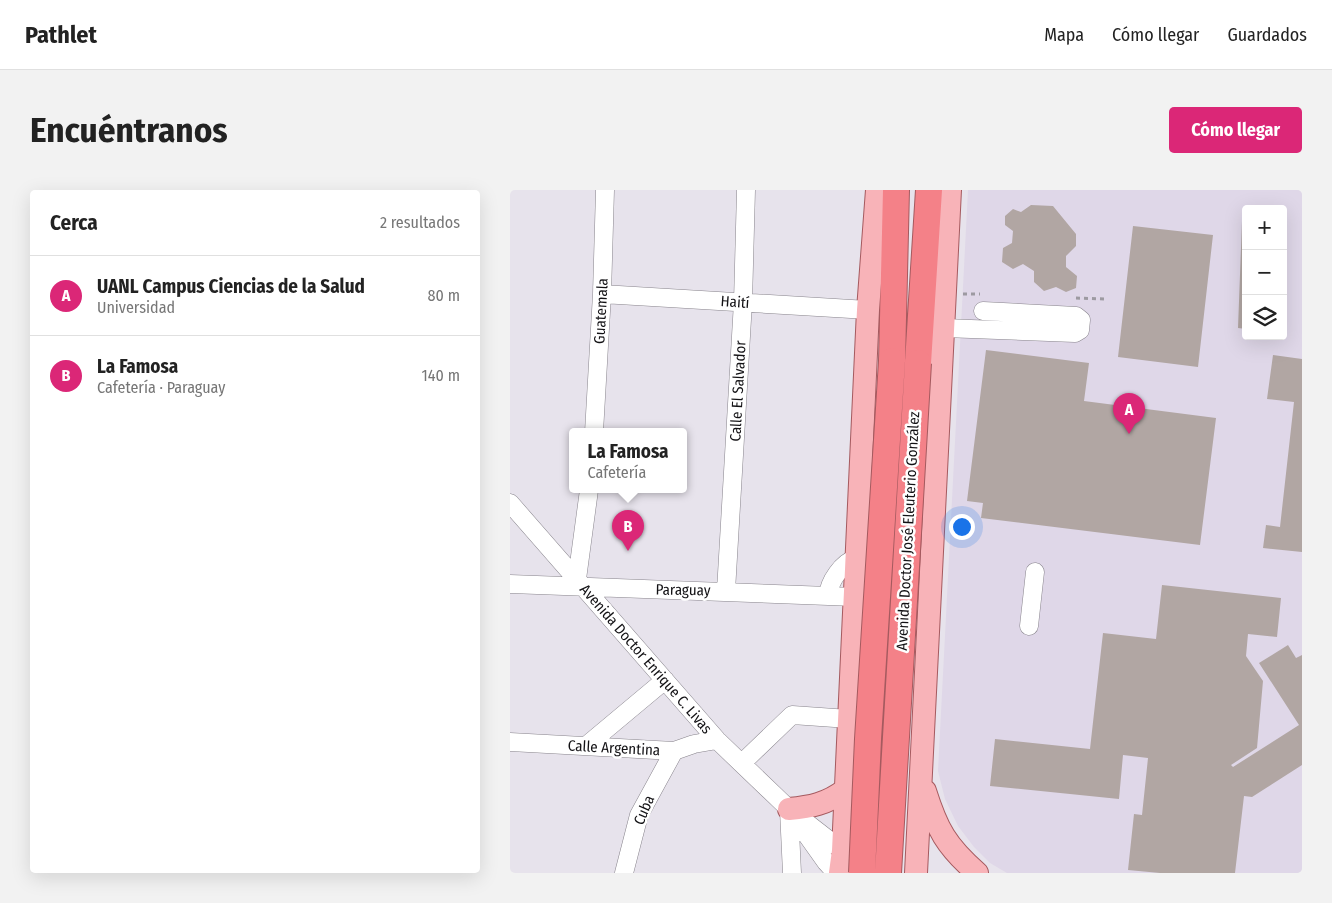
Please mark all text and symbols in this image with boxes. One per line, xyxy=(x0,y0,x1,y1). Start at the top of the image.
text: Pathlet xyxy=(25,21,97,49)
text: Mapa xyxy=(1044,24,1084,46)
text: Cómo llegar xyxy=(1112,24,1199,46)
text: Guardados xyxy=(1227,24,1307,46)
button: Cómo llegar xyxy=(1169,107,1302,153)
text: Encuéntranos xyxy=(30,109,228,151)
map controls xyxy=(1242,205,1287,340)
button: + xyxy=(1242,205,1287,250)
text: Cerca xyxy=(50,210,98,236)
text: 2 resultados xyxy=(380,213,460,232)
button: − xyxy=(1242,250,1287,295)
text: UANL Campus Ciencias de la Salud xyxy=(97,275,365,298)
street label: Guatemala xyxy=(590,278,612,344)
text: A xyxy=(62,286,70,305)
text: 80 m xyxy=(428,286,460,305)
street label: Haití xyxy=(720,292,750,312)
button: layers xyxy=(1242,295,1287,340)
text: Universidad xyxy=(97,298,175,317)
street label: Calle El Salvador xyxy=(726,339,750,442)
text: La Famosa xyxy=(97,355,178,378)
text: B xyxy=(62,366,70,385)
text: 140 m xyxy=(422,366,460,385)
text: Cafetería · Paraguay xyxy=(97,378,225,397)
pin: A xyxy=(1113,393,1145,434)
street label: Avenida Doctor José Eleuterio González xyxy=(893,411,923,651)
popup xyxy=(569,428,687,493)
text: La Famosa xyxy=(587,440,669,463)
text: Cafetería xyxy=(587,463,646,482)
pin: B xyxy=(612,510,644,551)
your location xyxy=(949,514,975,540)
street label: Avenida Doctor Enrique C. Livas xyxy=(576,581,716,737)
street label: Paraguay xyxy=(655,581,711,599)
street label: Calle Argentina xyxy=(567,737,661,759)
street label: Cuba xyxy=(630,792,658,828)

